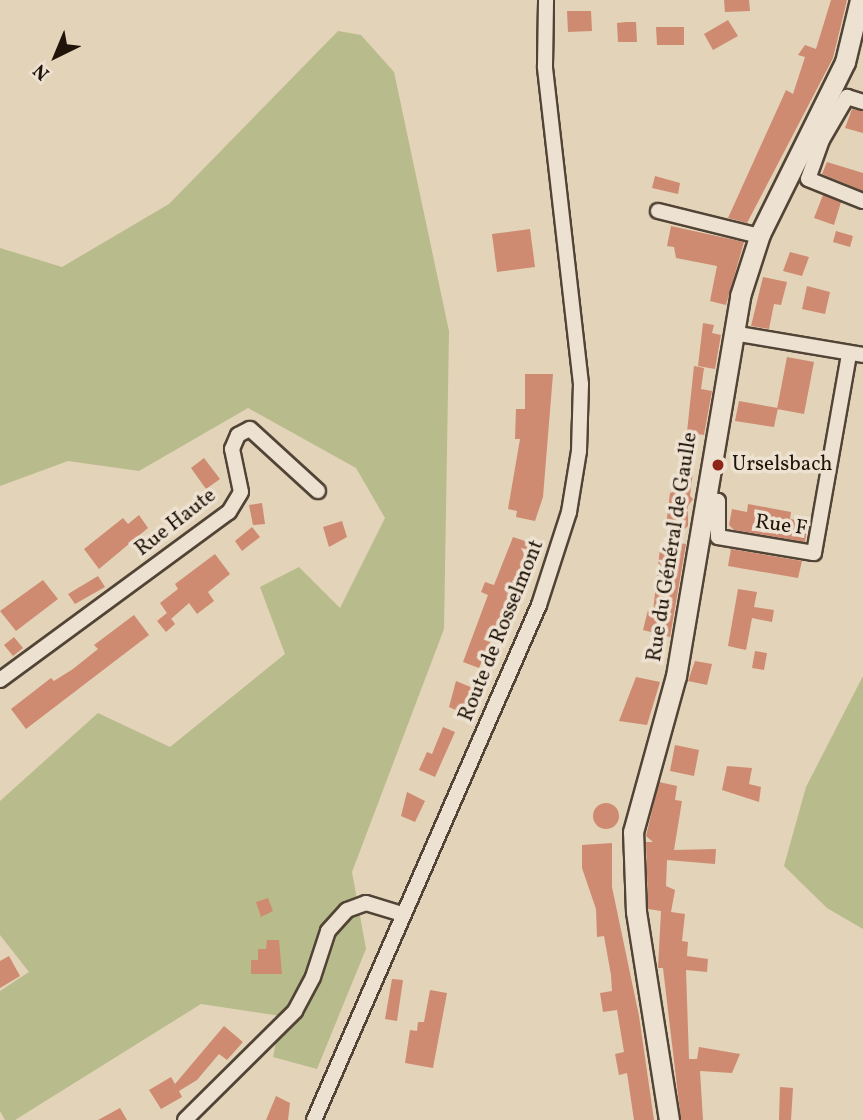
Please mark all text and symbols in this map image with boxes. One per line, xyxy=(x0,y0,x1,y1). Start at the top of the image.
north arrow xyxy=(21,21,91,91)
text: N xyxy=(28,57,56,86)
street label: Rue du Général de Gaulle xyxy=(642,430,704,664)
place label: Urselsbach xyxy=(732,452,833,478)
marker: Urselsbach xyxy=(710,457,726,473)
street label: Rue Haute xyxy=(131,484,221,562)
street label: Rue F xyxy=(753,510,809,542)
street label: Route de Rosselmont xyxy=(454,537,550,725)

